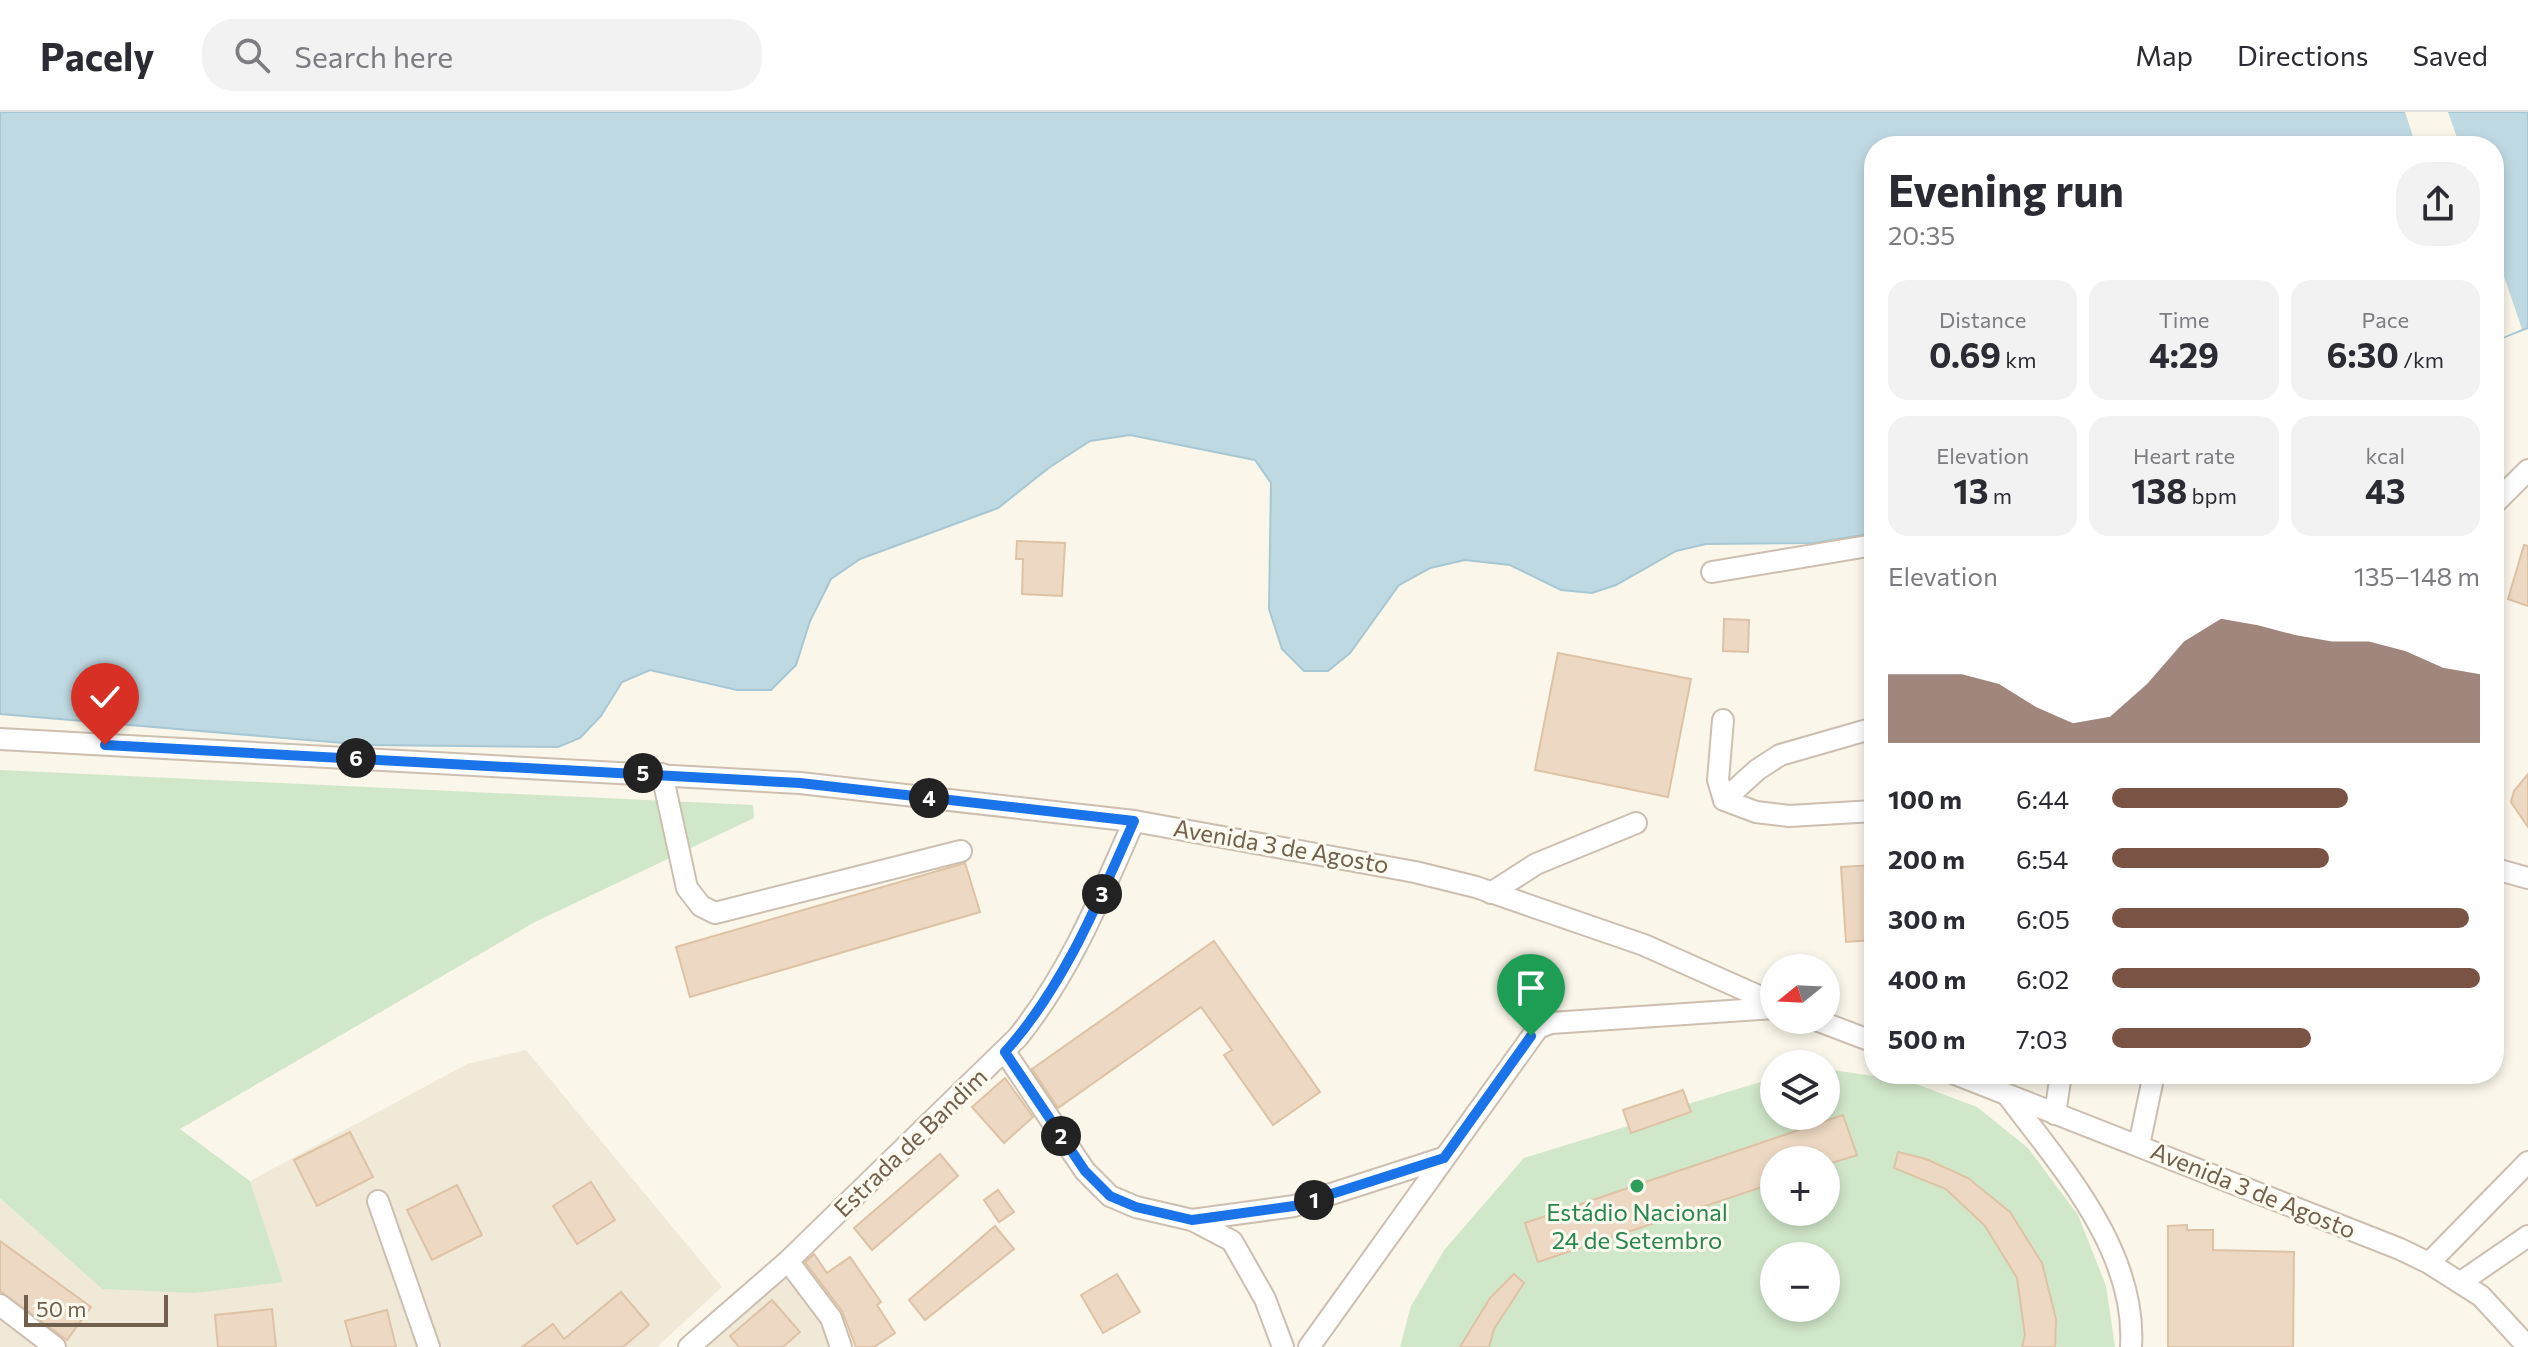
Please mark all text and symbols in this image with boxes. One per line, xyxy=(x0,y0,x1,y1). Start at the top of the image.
search box xyxy=(202,19,762,91)
text: Pacely xyxy=(40,32,154,79)
icon: search xyxy=(230,33,274,77)
text: Search here xyxy=(294,37,453,74)
text: Map xyxy=(2135,38,2193,72)
text: Directions xyxy=(2237,38,2368,72)
text: Saved xyxy=(2412,38,2488,72)
text: Evening run xyxy=(1888,162,2124,216)
button: share xyxy=(2396,162,2480,246)
text: 20:35 xyxy=(1888,219,1955,250)
text: Distance xyxy=(1939,306,2026,333)
text: Time xyxy=(2159,306,2209,333)
text: Pace xyxy=(2361,306,2409,333)
text: 0.69 xyxy=(1929,333,2001,375)
text: 4:29 xyxy=(2149,333,2219,375)
text: 6:30 xyxy=(2327,333,2399,375)
text: km xyxy=(2001,346,2036,373)
text: /km xyxy=(2399,346,2444,373)
text: Elevation xyxy=(1936,442,2029,469)
text: Heart rate xyxy=(2133,442,2235,469)
text: kcal xyxy=(2366,442,2405,469)
text: 13 xyxy=(1953,469,1989,511)
text: 138 xyxy=(2131,469,2187,511)
text: 43 xyxy=(2365,469,2406,511)
text: m xyxy=(1989,482,2012,509)
text: bpm xyxy=(2187,482,2237,509)
text: Elevation xyxy=(1888,560,1998,591)
text: 135–148 m xyxy=(2354,560,2480,591)
pin xyxy=(71,663,139,745)
icon: check xyxy=(83,675,127,719)
pin: 6 xyxy=(336,738,376,778)
text: 6 xyxy=(349,744,363,771)
pin: 5 xyxy=(623,753,663,793)
text: 5 xyxy=(637,759,649,786)
pin: 4 xyxy=(909,778,949,818)
text: 100 m xyxy=(1888,783,1962,814)
text: 6:44 xyxy=(2016,783,2069,814)
text: 4 xyxy=(922,784,936,811)
street label: Avenida 3 de Agosto xyxy=(1171,812,1391,879)
text: 200 m xyxy=(1888,843,1965,874)
text: 6:54 xyxy=(2016,843,2068,874)
pin: 3 xyxy=(1082,874,1122,914)
text: 3 xyxy=(1096,880,1108,907)
text: 300 m xyxy=(1888,903,1965,934)
text: 6:05 xyxy=(2016,903,2070,934)
pin xyxy=(1497,954,1565,1036)
north arrow xyxy=(1760,954,1840,1034)
map controls xyxy=(1760,954,1840,1322)
text: 400 m xyxy=(1888,963,1966,994)
text: 6:02 xyxy=(2016,963,2069,994)
icon: arrive xyxy=(1509,966,1553,1010)
text: 500 m xyxy=(1888,1023,1965,1054)
text: 7:03 xyxy=(2016,1023,2068,1054)
button: layers xyxy=(1760,1050,1840,1130)
street label: Estrada de Bandim xyxy=(827,1061,993,1222)
pin: 2 xyxy=(1041,1116,1081,1156)
text: 2 xyxy=(1055,1122,1067,1149)
street label: Avenida 3 de Agosto xyxy=(2147,1135,2360,1244)
button: + xyxy=(1760,1146,1840,1226)
marker: Estádio Nacional 24 de Setembro xyxy=(1628,1177,1646,1195)
pin: 1 xyxy=(1294,1180,1334,1220)
text: 1 xyxy=(1309,1186,1319,1213)
place label: Estádio Nacional 24 de Setembro xyxy=(1546,1197,1728,1254)
button: − xyxy=(1760,1242,1840,1322)
scale bar xyxy=(24,1291,168,1327)
text: 50 m xyxy=(36,1295,86,1322)

